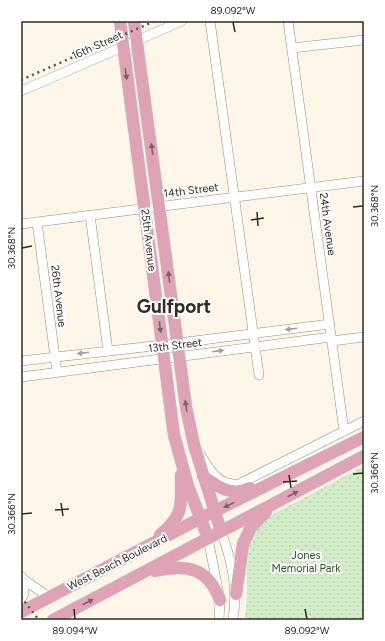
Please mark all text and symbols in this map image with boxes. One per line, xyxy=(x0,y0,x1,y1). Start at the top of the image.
text: 89.092°W xyxy=(211,4,256,17)
street label: 16th Street xyxy=(70,28,125,62)
one-way arrow xyxy=(123,68,129,80)
one-way arrow xyxy=(149,143,155,155)
street label: 14th Street xyxy=(163,181,219,200)
text: 30.368°N xyxy=(368,185,381,227)
street label: 24th Avenue xyxy=(317,192,338,256)
street label: 25th Avenue xyxy=(138,208,159,272)
text: 30.368°N xyxy=(5,227,18,269)
street label: 26th Avenue xyxy=(48,264,69,328)
one-way arrow xyxy=(166,271,172,284)
district label: Gulfport xyxy=(137,295,212,318)
one-way arrow xyxy=(157,321,163,333)
one-way arrow xyxy=(285,326,297,332)
street label: 13th Street xyxy=(147,336,203,355)
one-way arrow xyxy=(212,348,224,355)
one-way arrow xyxy=(77,350,89,357)
one-way arrow xyxy=(183,400,189,412)
text: 30.366°N xyxy=(368,452,381,494)
one-way arrow xyxy=(287,491,298,497)
text: 30.366°N xyxy=(5,493,18,535)
one-way arrow xyxy=(223,502,235,508)
street label: West Beach Boulevard xyxy=(65,532,169,593)
park label: Jones Memorial Park xyxy=(272,549,341,575)
one-way arrow xyxy=(82,598,93,605)
text: 89.094°W xyxy=(52,624,98,637)
text: 89.092°W xyxy=(285,624,330,637)

